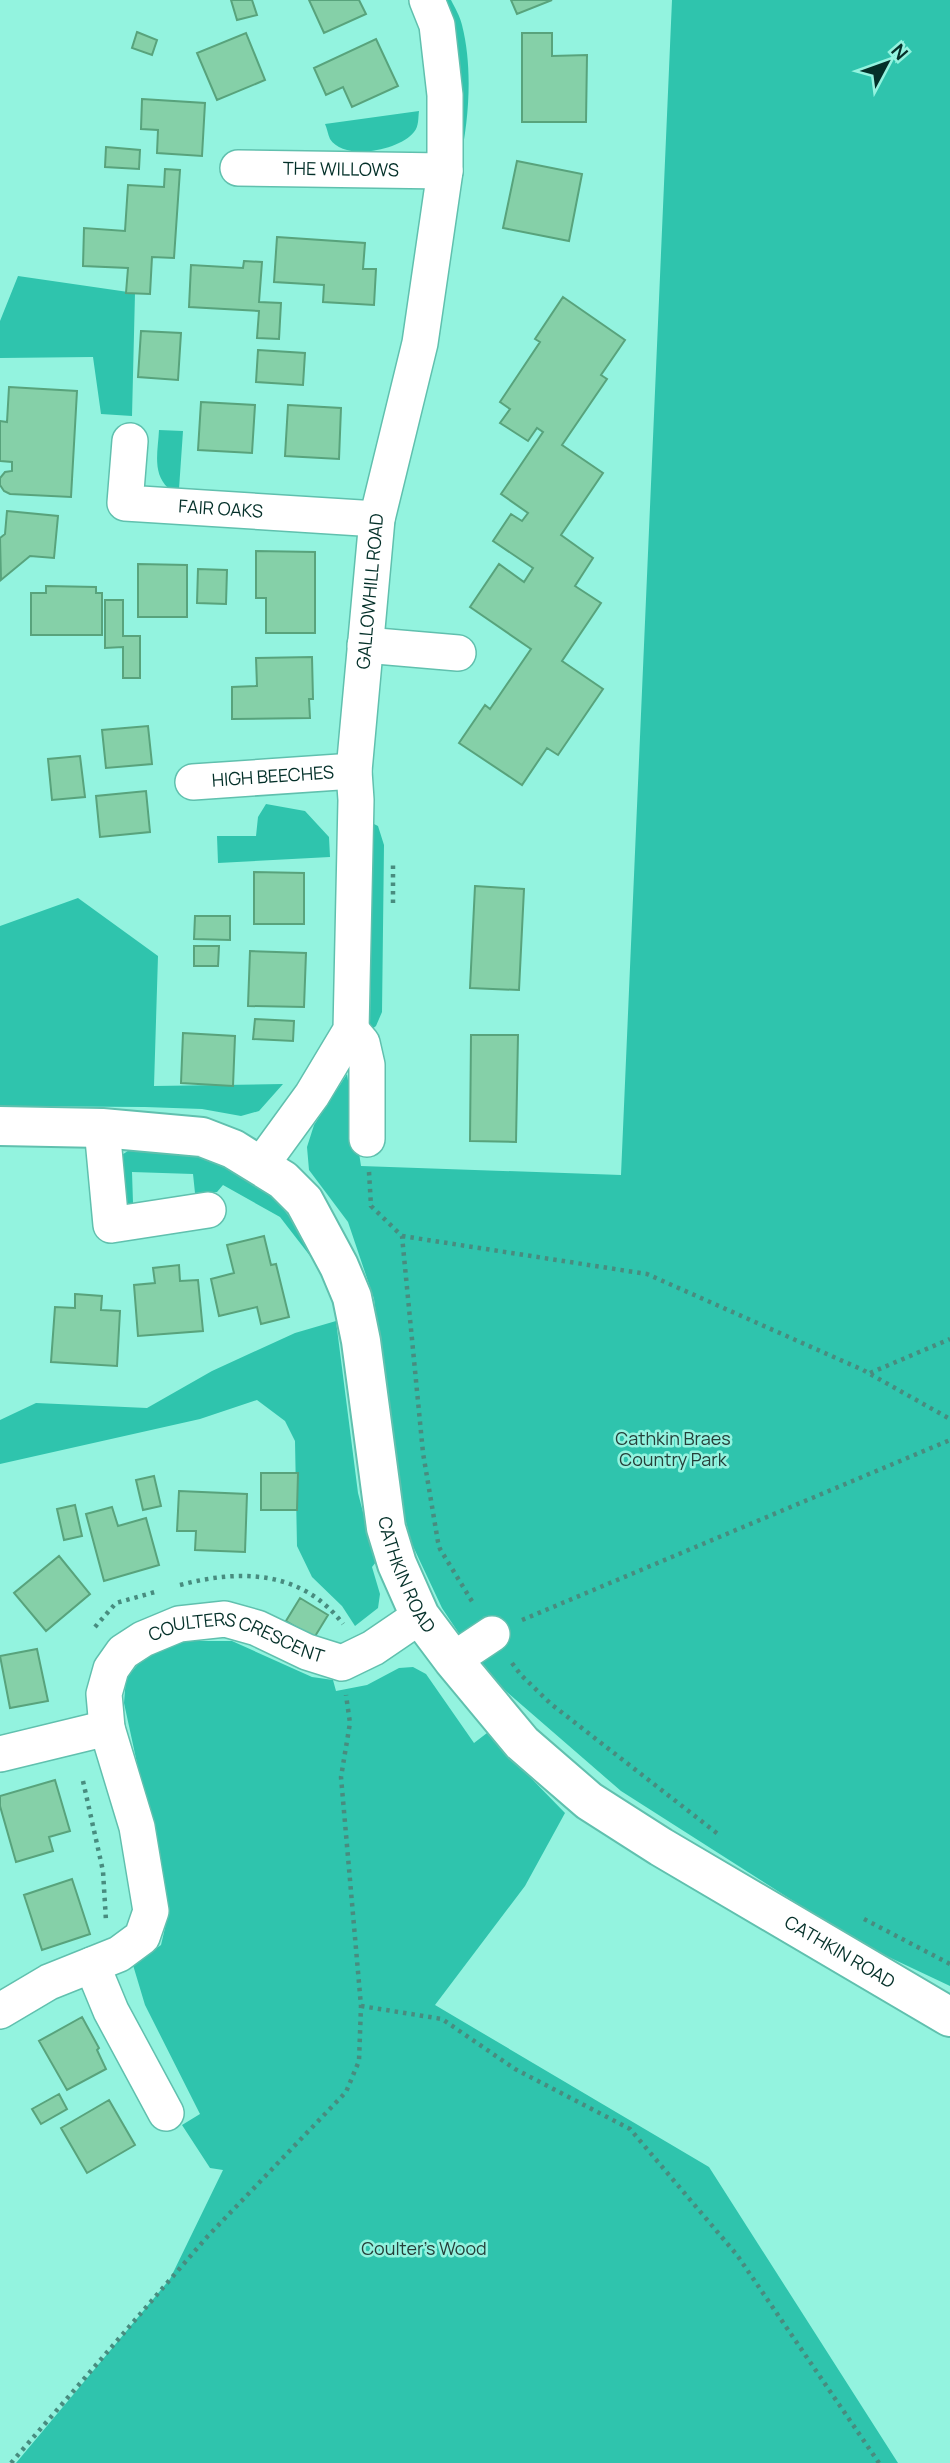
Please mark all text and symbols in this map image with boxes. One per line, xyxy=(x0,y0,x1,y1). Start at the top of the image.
north arrow xyxy=(852,28,922,98)
text: N xyxy=(886,38,914,66)
street label: THE WILLOWS xyxy=(283,156,399,181)
street label: FAIR OAKS xyxy=(178,493,264,523)
street label: GALLOWHILL ROAD xyxy=(350,512,388,670)
street label: HIGH BEECHES xyxy=(211,759,335,792)
park label: Cathkin Braes Country Park xyxy=(615,1426,731,1471)
street label: CATHKIN ROAD xyxy=(374,1515,441,1637)
street label: COULTERS CRESCENT xyxy=(144,1606,328,1668)
street label: CATHKIN ROAD xyxy=(781,1909,900,1993)
park label: Coulter's Wood xyxy=(361,2236,487,2260)

